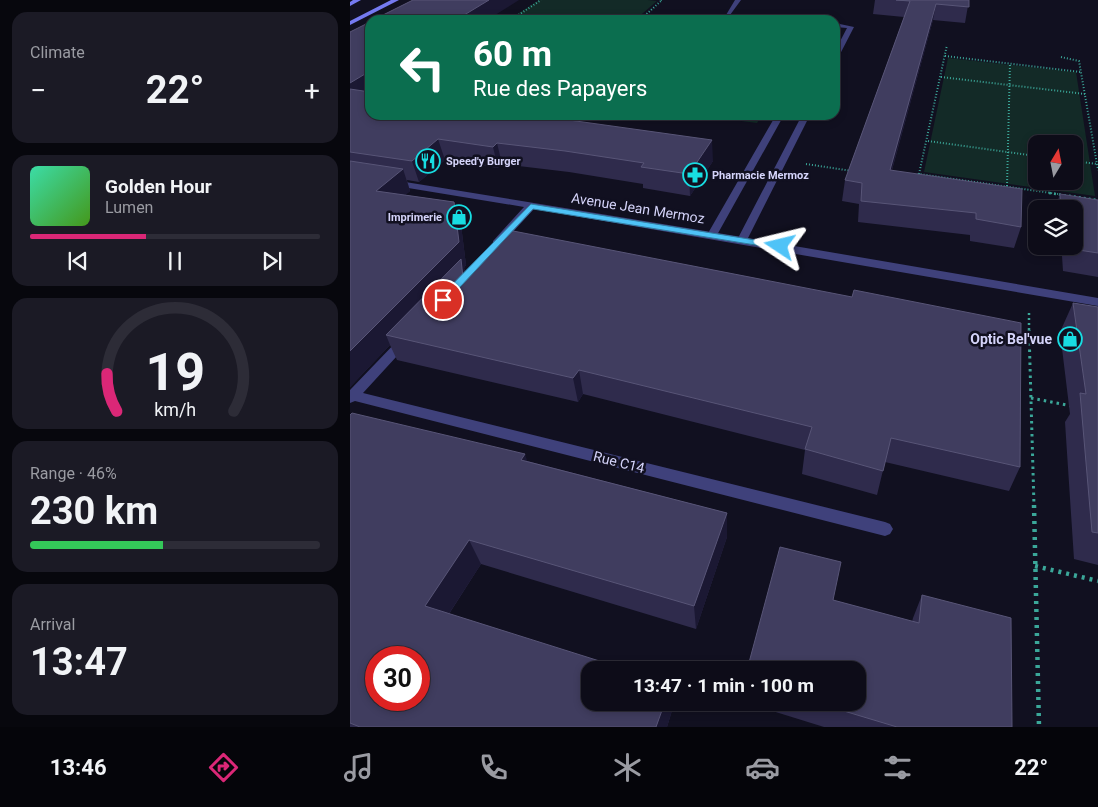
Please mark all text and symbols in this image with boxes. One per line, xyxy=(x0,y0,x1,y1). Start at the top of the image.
text: 60 m xyxy=(473,34,552,75)
icon: left xyxy=(390,35,455,100)
text: Climate xyxy=(30,43,85,62)
text: 22° xyxy=(146,68,204,112)
text: − xyxy=(30,74,46,107)
text: + xyxy=(304,74,320,107)
text: Rue des Papayers xyxy=(473,76,647,101)
north arrow xyxy=(1028,135,1082,190)
map controls xyxy=(1028,135,1083,255)
restaurant icon: Speed'y Burger xyxy=(415,148,441,174)
place label: Speed'y Burger xyxy=(446,155,520,168)
pharmacy icon: Pharmacie Mermoz xyxy=(682,162,708,188)
place label: Pharmacie Mermoz xyxy=(712,169,809,182)
text: Golden Hour xyxy=(105,175,212,198)
street label: Avenue Jean Mermoz xyxy=(570,190,706,226)
text: Lumen xyxy=(105,198,153,217)
button: layers xyxy=(1028,200,1083,255)
shop icon: Imprimerie xyxy=(446,204,472,230)
place label: Imprimerie xyxy=(388,211,442,224)
position arrow xyxy=(753,219,805,271)
icon: previous xyxy=(64,247,92,275)
icon: pause xyxy=(161,247,189,275)
icon: next xyxy=(258,247,286,275)
pin xyxy=(422,279,464,321)
icon: arrive xyxy=(429,286,457,314)
shop icon: Optic Bel'vue xyxy=(1057,326,1083,352)
place label: Optic Bel'vue xyxy=(970,331,1052,347)
text: 19 xyxy=(145,342,205,403)
text: km/h xyxy=(154,399,196,420)
street label: Rue C14 xyxy=(592,448,646,476)
text: Range · 46% xyxy=(30,464,117,483)
text: 230 km xyxy=(30,489,158,533)
text: Arrival xyxy=(30,615,75,634)
text: 13:47 xyxy=(30,640,128,684)
speed limit sign: 30 xyxy=(365,646,430,711)
text: 13:47 · 1 min · 100 m xyxy=(633,674,814,697)
icon: directions xyxy=(206,750,241,785)
icon: music xyxy=(341,750,376,785)
icon: phone xyxy=(476,750,511,785)
icon: climate xyxy=(610,750,645,785)
icon: car xyxy=(745,750,780,785)
icon: filters xyxy=(880,750,915,785)
text: 13:46 xyxy=(50,755,107,780)
text: 22° xyxy=(1014,755,1048,780)

